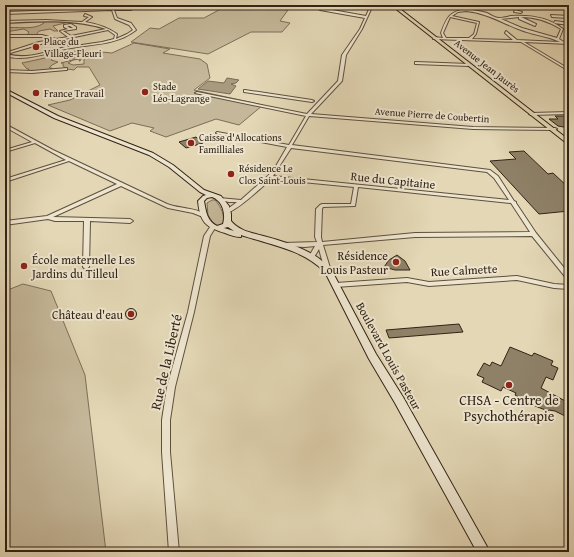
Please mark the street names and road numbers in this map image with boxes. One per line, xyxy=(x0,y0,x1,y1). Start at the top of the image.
street label: Avenue Jean Jaurès xyxy=(451,36,523,96)
street label: Avenue Pierre de Coubertin xyxy=(374,104,490,127)
street label: Rue du Capitaine xyxy=(350,167,436,193)
street label: Rue Calmette xyxy=(430,260,498,280)
street label: Boulevard Louis Pasteur xyxy=(352,299,426,413)
street label: Rue de la Liberté xyxy=(145,312,187,412)

